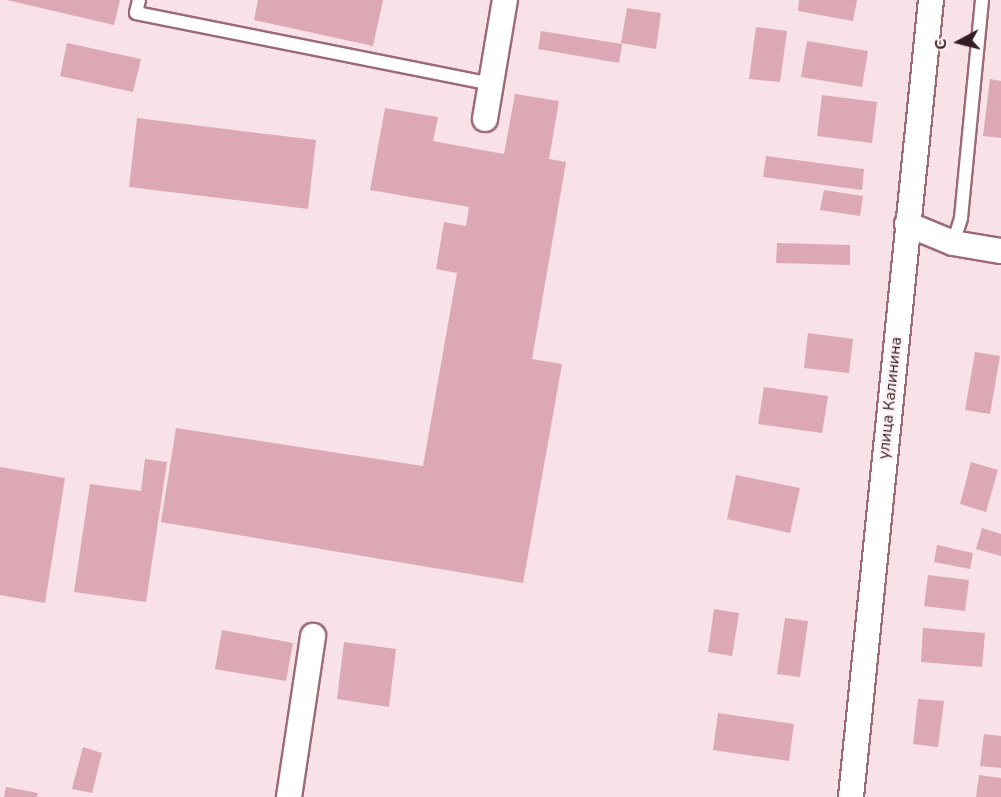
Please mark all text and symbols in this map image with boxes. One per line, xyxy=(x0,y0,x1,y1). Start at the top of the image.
north arrow xyxy=(929,12,989,72)
text: С xyxy=(930,37,953,51)
street label: улица Калинина xyxy=(874,336,906,460)

